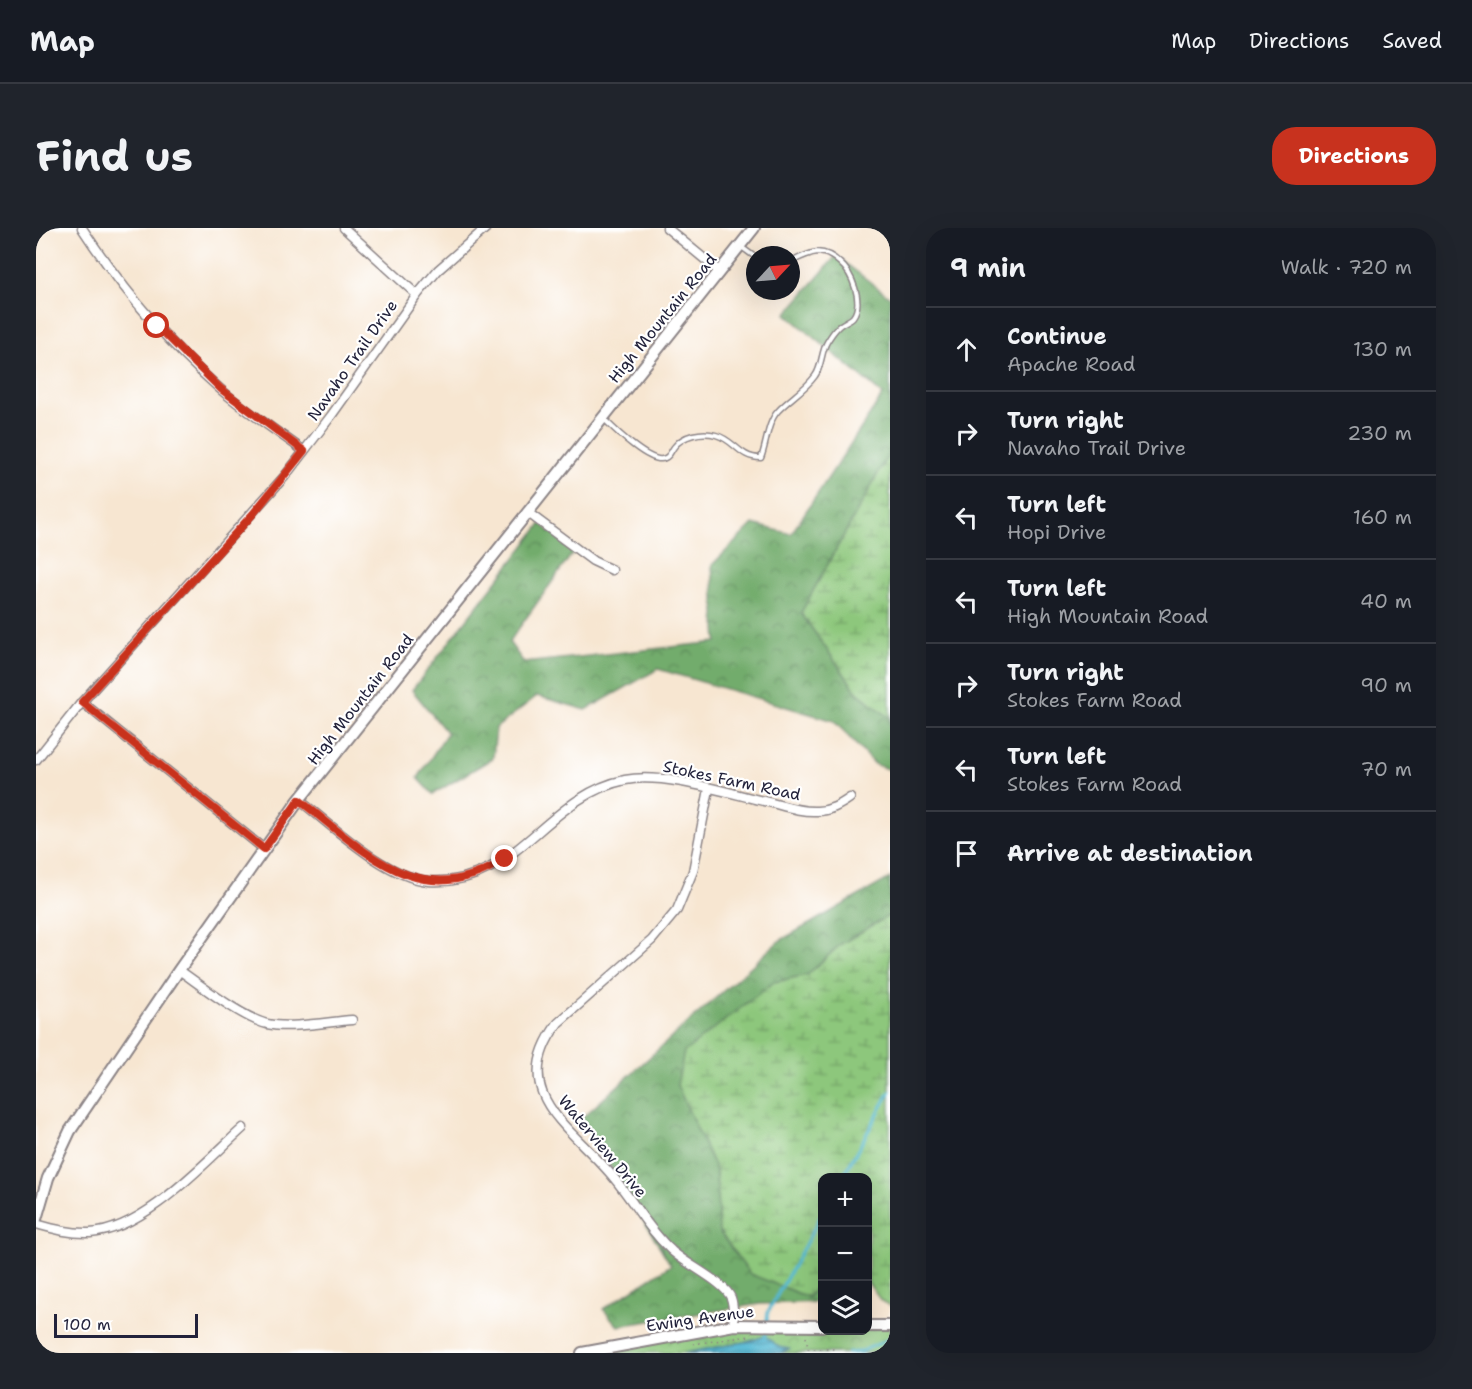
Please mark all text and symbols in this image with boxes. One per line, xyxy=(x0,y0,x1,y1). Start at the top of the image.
text: Map xyxy=(30,22,95,60)
text: Map xyxy=(1171,27,1216,55)
text: Directions xyxy=(1249,27,1349,55)
text: Saved xyxy=(1382,27,1442,55)
button: Directions xyxy=(1272,127,1436,185)
text: Find us xyxy=(36,128,193,184)
north arrow xyxy=(746,246,800,300)
street label: High Mountain Road xyxy=(604,249,721,387)
text: 9 min xyxy=(950,250,1026,285)
text: Walk · 720 m xyxy=(1281,254,1412,280)
street label: Navaho Trail Drive xyxy=(303,296,402,425)
route start xyxy=(143,312,169,338)
text: Continue xyxy=(1007,322,1107,351)
icon: ahead xyxy=(950,333,983,366)
text: 130 m xyxy=(1353,336,1412,362)
text: Apache Road xyxy=(1007,351,1135,377)
text: Turn right xyxy=(1007,406,1124,435)
icon: right xyxy=(950,417,983,450)
text: 230 m xyxy=(1347,420,1412,446)
text: Navaho Trail Drive xyxy=(1007,435,1186,461)
text: Turn left xyxy=(1007,490,1106,519)
icon: left xyxy=(950,501,983,534)
text: 160 m xyxy=(1353,504,1412,530)
text: Hopi Drive xyxy=(1007,519,1106,545)
text: Turn left xyxy=(1007,574,1106,603)
icon: left xyxy=(950,585,983,618)
text: 40 m xyxy=(1360,588,1412,614)
text: High Mountain Road xyxy=(1007,603,1208,629)
street label: High Mountain Road xyxy=(303,629,418,769)
text: Turn right xyxy=(1007,658,1124,687)
icon: right xyxy=(950,669,983,702)
text: 90 m xyxy=(1360,672,1412,698)
text: Stokes Farm Road xyxy=(1007,687,1182,713)
text: Turn left xyxy=(1007,742,1106,771)
icon: left xyxy=(950,753,983,786)
street label: Stokes Farm Road xyxy=(661,756,803,805)
text: 70 m xyxy=(1360,756,1412,782)
text: Stokes Farm Road xyxy=(1007,771,1182,797)
icon: arrive xyxy=(950,837,983,870)
text: Arrive at destination xyxy=(1007,839,1253,868)
route end xyxy=(491,845,517,871)
street label: Waterview Drive xyxy=(554,1091,652,1202)
map controls xyxy=(818,1173,872,1335)
button: + xyxy=(818,1173,872,1227)
button: − xyxy=(818,1227,872,1281)
button: layers xyxy=(818,1281,872,1335)
street label: Ewing Avenue xyxy=(645,1301,755,1336)
scale bar xyxy=(54,1311,198,1338)
text: 100 m xyxy=(63,1314,111,1335)

